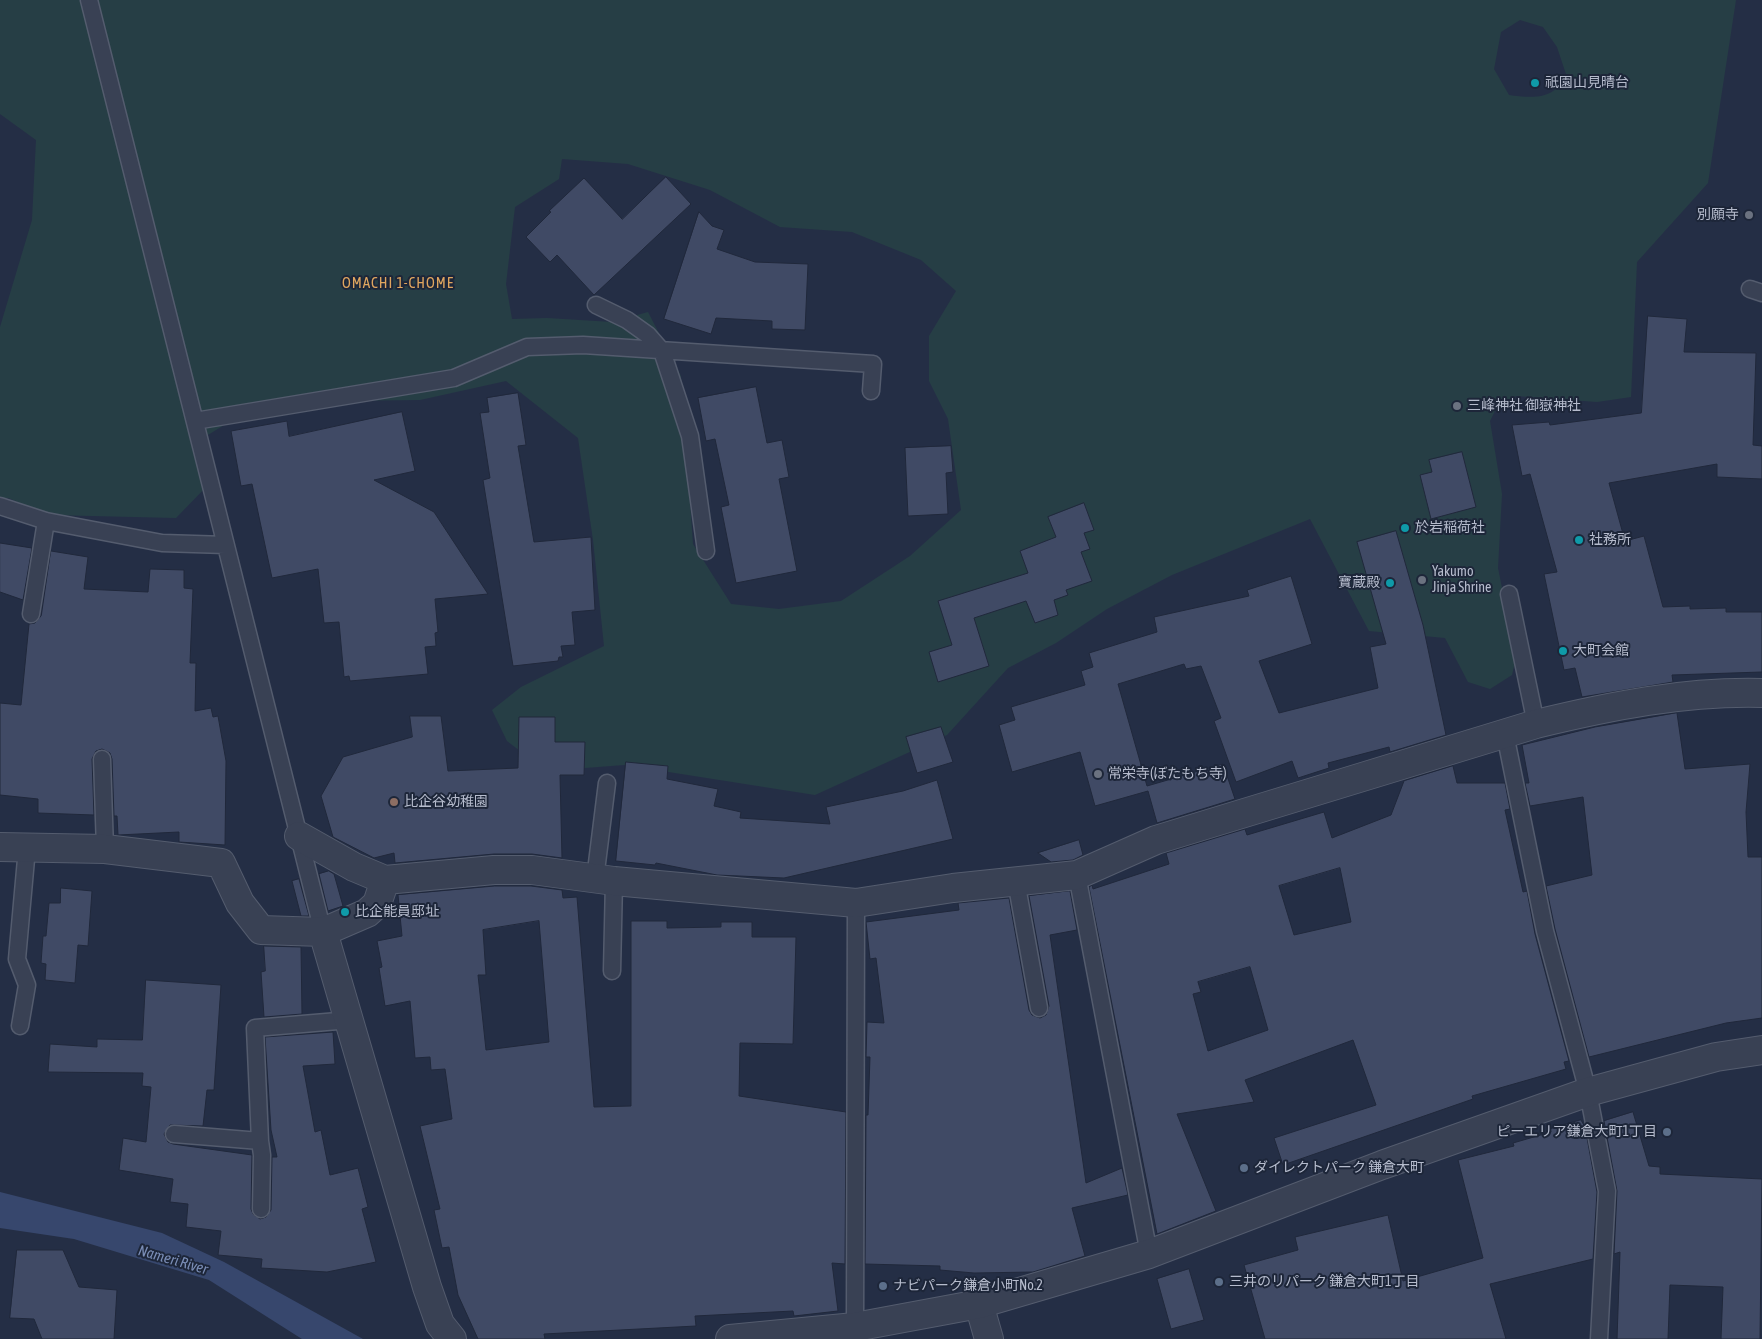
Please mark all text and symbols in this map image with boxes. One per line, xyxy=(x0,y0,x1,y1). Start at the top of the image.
place label: 祇園山見晴台 xyxy=(1545,75,1629,91)
marker: 祇園山見晴台 xyxy=(1529,77,1541,89)
place label: 別願寺 xyxy=(1697,207,1739,223)
marker: 別願寺 xyxy=(1743,209,1755,221)
district label: OMACHI 1-CHOME xyxy=(340,274,456,292)
place label: 三峰神社 御嶽神社 xyxy=(1467,398,1581,414)
marker: 三峰神社 御嶽神社 xyxy=(1451,400,1463,412)
place label: 於岩稲荷社 xyxy=(1415,520,1485,536)
marker: 於岩稲荷社 xyxy=(1399,522,1411,534)
place label: 社務所 xyxy=(1589,532,1631,548)
marker: 社務所 xyxy=(1573,534,1585,546)
place label: Yakumo Jinja Shrine xyxy=(1432,564,1491,596)
marker: Yakumo Jinja Shrine xyxy=(1416,574,1428,586)
place label: 寶蔵殿 xyxy=(1338,575,1380,591)
marker: 寶蔵殿 xyxy=(1384,577,1396,589)
place label: 大町会館 xyxy=(1573,643,1629,659)
marker: 大町会館 xyxy=(1557,645,1569,657)
place label: 常栄寺(ぼたもち寺) xyxy=(1108,766,1227,782)
marker: 常栄寺(ぼたもち寺) xyxy=(1092,768,1104,780)
place label: 比企谷幼稚園 xyxy=(404,794,488,810)
marker: 比企谷幼稚園 xyxy=(388,796,400,808)
place label: 比企能員邸址 xyxy=(355,904,439,920)
marker: 比企能員邸址 xyxy=(339,906,351,918)
place label: ピーエリア鎌倉大町1丁目 xyxy=(1496,1124,1657,1140)
marker: ピーエリア鎌倉大町1丁目 xyxy=(1661,1126,1673,1138)
place label: ダイレクトパーク 鎌倉大町 xyxy=(1254,1160,1424,1176)
marker: ダイレクトパーク 鎌倉大町 xyxy=(1238,1162,1250,1174)
water label: Nameri River xyxy=(136,1241,210,1279)
place label: 三井のリパーク 鎌倉大町1丁目 xyxy=(1229,1274,1419,1290)
marker: 三井のリパーク 鎌倉大町1丁目 xyxy=(1213,1276,1225,1288)
place label: ナビパーク鎌倉小町No.2 xyxy=(893,1278,1043,1294)
marker: ナビパーク鎌倉小町No.2 xyxy=(877,1280,889,1292)

